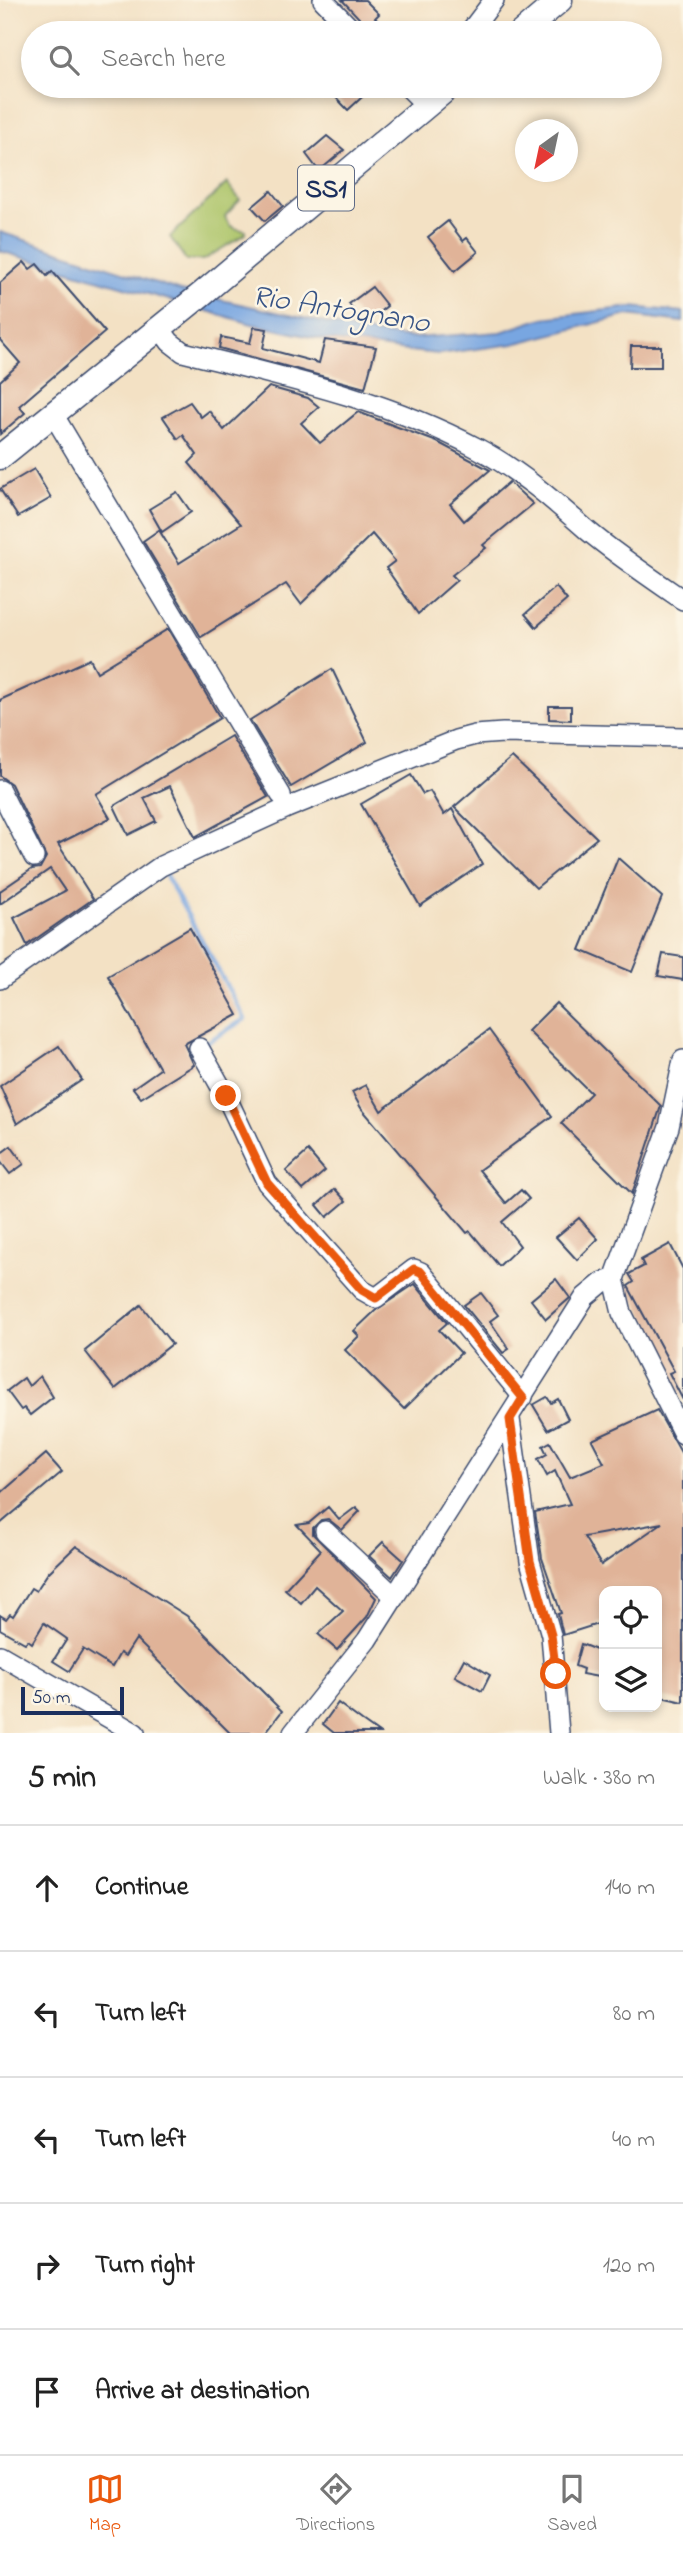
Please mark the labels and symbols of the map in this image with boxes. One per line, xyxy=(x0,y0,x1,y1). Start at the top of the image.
north arrow xyxy=(515,119,578,182)
road number: SS1 xyxy=(298,166,354,210)
water label: Rio Antognano xyxy=(249,275,434,347)
route end xyxy=(210,1080,241,1111)
route start xyxy=(540,1658,571,1689)
scale bar xyxy=(21,1684,124,1716)

